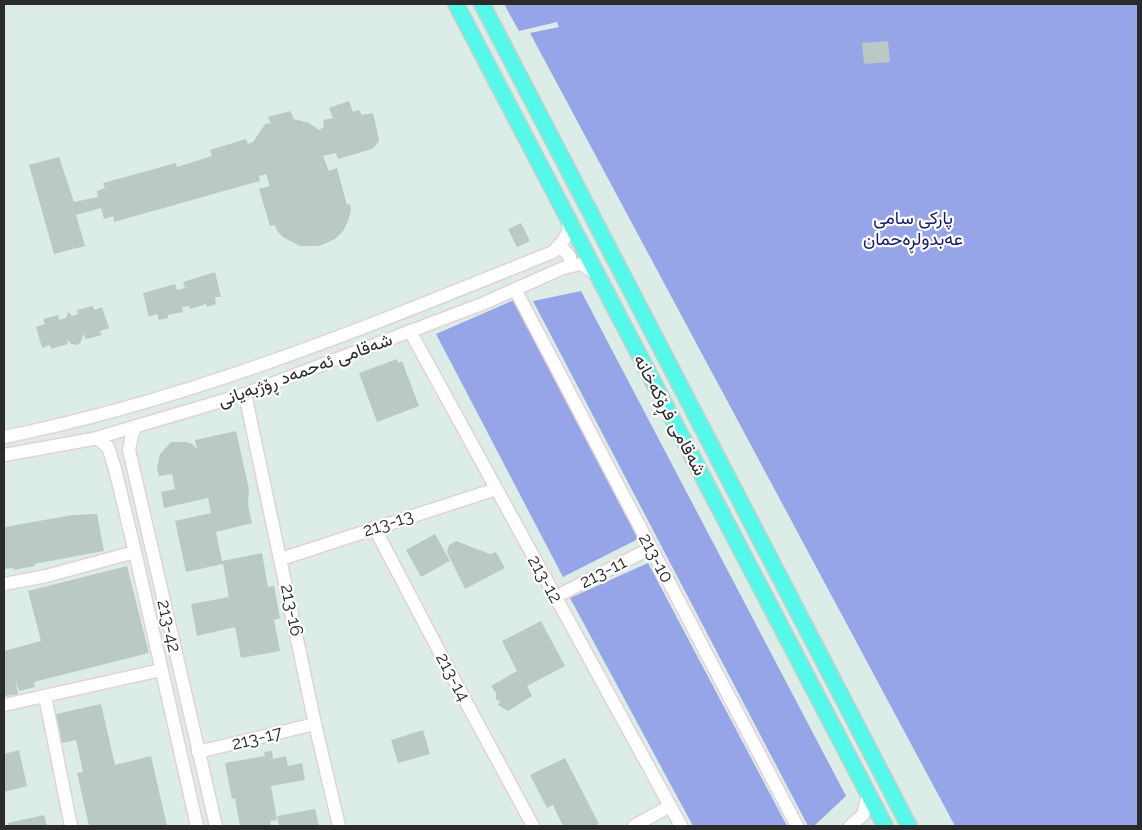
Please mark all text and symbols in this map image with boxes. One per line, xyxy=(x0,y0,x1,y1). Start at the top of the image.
park label: پارکی سامی عەبدولڕەحمان xyxy=(863,207,963,254)
street label: شەقامی ئەحمەد ڕۆژبەیانی xyxy=(215,328,396,415)
street label: شەقامی فڕۆکەخانە xyxy=(625,350,711,481)
street label: 213-13 xyxy=(360,505,416,540)
street label: 213-10 xyxy=(635,529,678,586)
street label: 213-12 xyxy=(524,551,567,606)
street label: 213-11 xyxy=(576,551,630,592)
street label: 213-16 xyxy=(277,582,308,638)
street label: 213-42 xyxy=(153,598,186,654)
street label: 213-14 xyxy=(432,649,475,705)
street label: 213-17 xyxy=(229,721,285,754)

